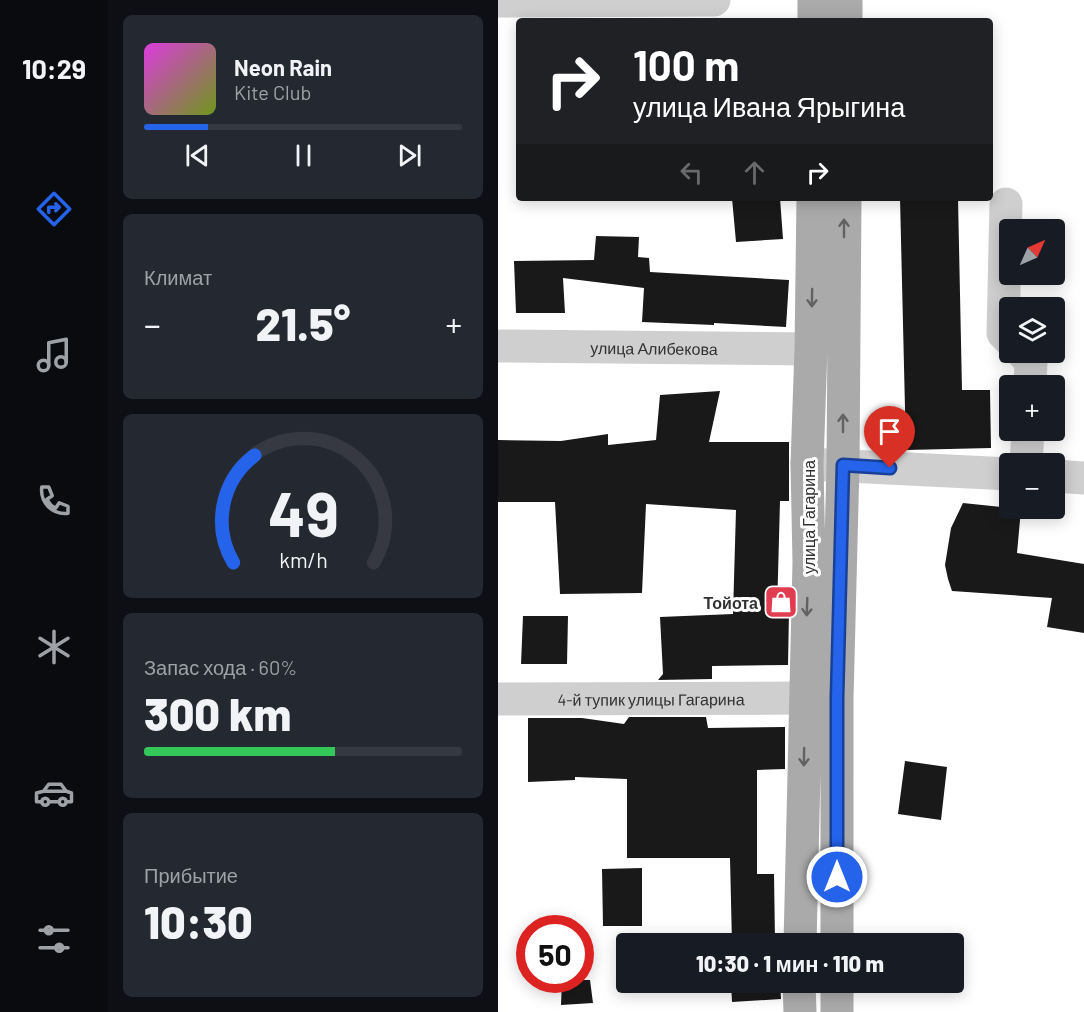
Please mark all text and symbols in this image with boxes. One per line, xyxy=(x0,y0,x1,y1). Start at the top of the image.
text: 100 m xyxy=(633,39,739,89)
icon: right xyxy=(534,42,612,120)
text: 10:29 xyxy=(22,52,86,84)
text: Neon Rain xyxy=(234,54,332,80)
text: Kite Club xyxy=(234,80,311,104)
text: улица Ивана Ярыгина xyxy=(633,90,905,122)
icon: previous xyxy=(181,139,214,172)
icon: pause xyxy=(287,139,320,172)
icon: next xyxy=(393,139,426,172)
icon: left xyxy=(675,156,708,189)
icon: ahead xyxy=(738,156,771,189)
icon: right xyxy=(801,156,834,189)
icon: directions xyxy=(33,188,75,230)
one-way arrow xyxy=(839,219,850,239)
north arrow xyxy=(999,219,1065,285)
map controls xyxy=(999,219,1065,519)
text: Климат xyxy=(144,265,212,289)
one-way arrow xyxy=(806,288,818,308)
text: 21.5° xyxy=(256,296,350,350)
button: layers xyxy=(999,297,1065,363)
text: − xyxy=(144,304,161,344)
text: + xyxy=(446,304,462,344)
icon: music xyxy=(33,334,75,376)
street label: улица Алибекова xyxy=(590,337,718,358)
button: + xyxy=(999,375,1065,441)
pin xyxy=(864,406,915,468)
one-way arrow xyxy=(837,414,849,434)
icon: arrive xyxy=(873,415,906,448)
button: − xyxy=(999,453,1065,519)
street label: улица Гагарина xyxy=(799,460,818,574)
text: 49 xyxy=(268,475,338,549)
icon: phone xyxy=(33,480,75,522)
text: km/h xyxy=(279,547,327,572)
shop icon: Тойота xyxy=(763,584,799,620)
place label: Тойота xyxy=(704,593,758,612)
one-way arrow xyxy=(802,596,813,616)
icon: climate xyxy=(33,626,75,668)
text: Запас хода · 60% xyxy=(144,655,297,679)
text: 300 km xyxy=(144,686,291,740)
street label: 4-й тупик улицы Гагарина xyxy=(557,689,745,708)
one-way arrow xyxy=(798,746,810,766)
icon: car xyxy=(33,772,75,814)
position arrow xyxy=(805,845,869,909)
text: Прибытие xyxy=(144,863,238,887)
text: 10:30 xyxy=(144,894,253,948)
speed limit sign: 50 xyxy=(516,915,594,993)
icon: filters xyxy=(33,918,75,960)
text: 10:30 · 1 мин · 110 m xyxy=(696,950,884,976)

